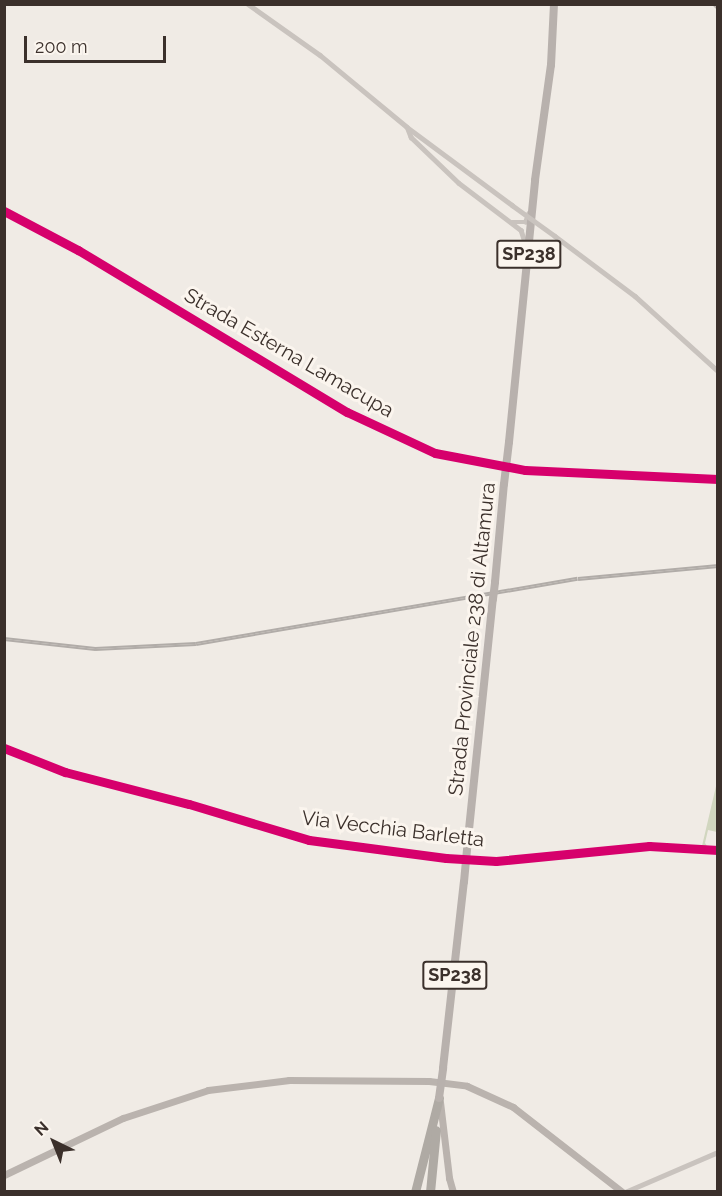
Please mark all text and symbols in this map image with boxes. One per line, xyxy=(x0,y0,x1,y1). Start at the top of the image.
scale bar xyxy=(27,24,170,62)
text: 200 m xyxy=(35,36,88,57)
road number: SP238 xyxy=(496,239,562,269)
street label: Strada Esterna Lamacupa xyxy=(180,283,398,423)
street label: Strada Provinciale 238 di Altamura xyxy=(444,481,500,797)
street label: Via Vecchia Barletta xyxy=(300,806,486,852)
road number: SP238 xyxy=(422,960,488,990)
north arrow xyxy=(24,1112,84,1172)
text: N xyxy=(30,1117,52,1140)

